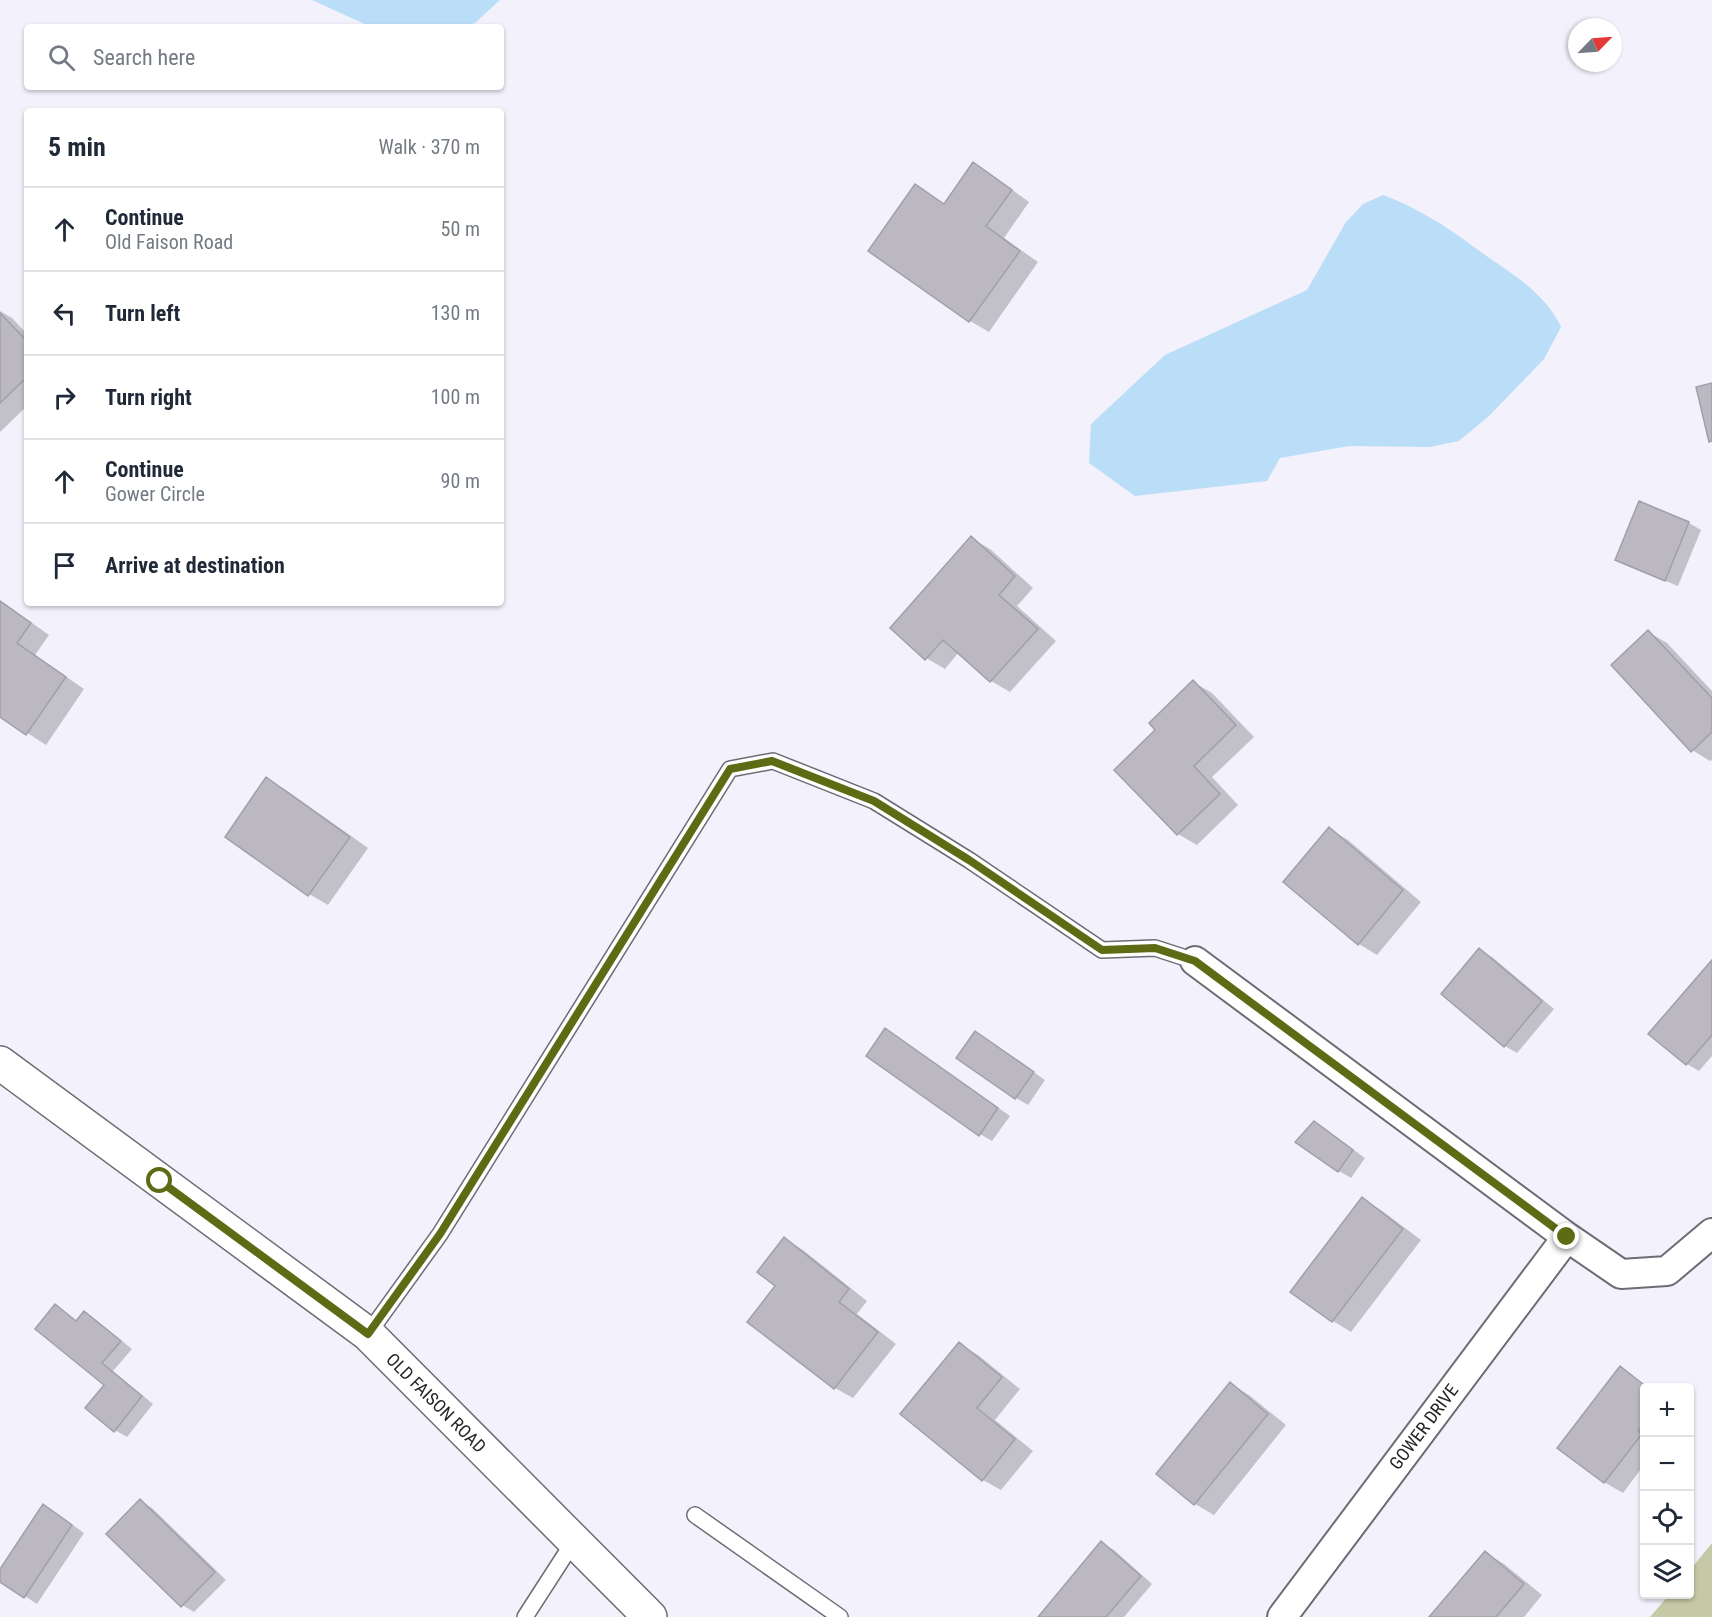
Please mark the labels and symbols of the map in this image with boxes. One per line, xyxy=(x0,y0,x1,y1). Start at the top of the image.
north arrow xyxy=(1568,18,1622,72)
route start xyxy=(146,1167,172,1193)
route end xyxy=(1553,1223,1579,1249)
street label: OLD FAISON ROAD xyxy=(382,1349,490,1457)
street label: GOWER DRIVE xyxy=(1385,1380,1462,1473)

